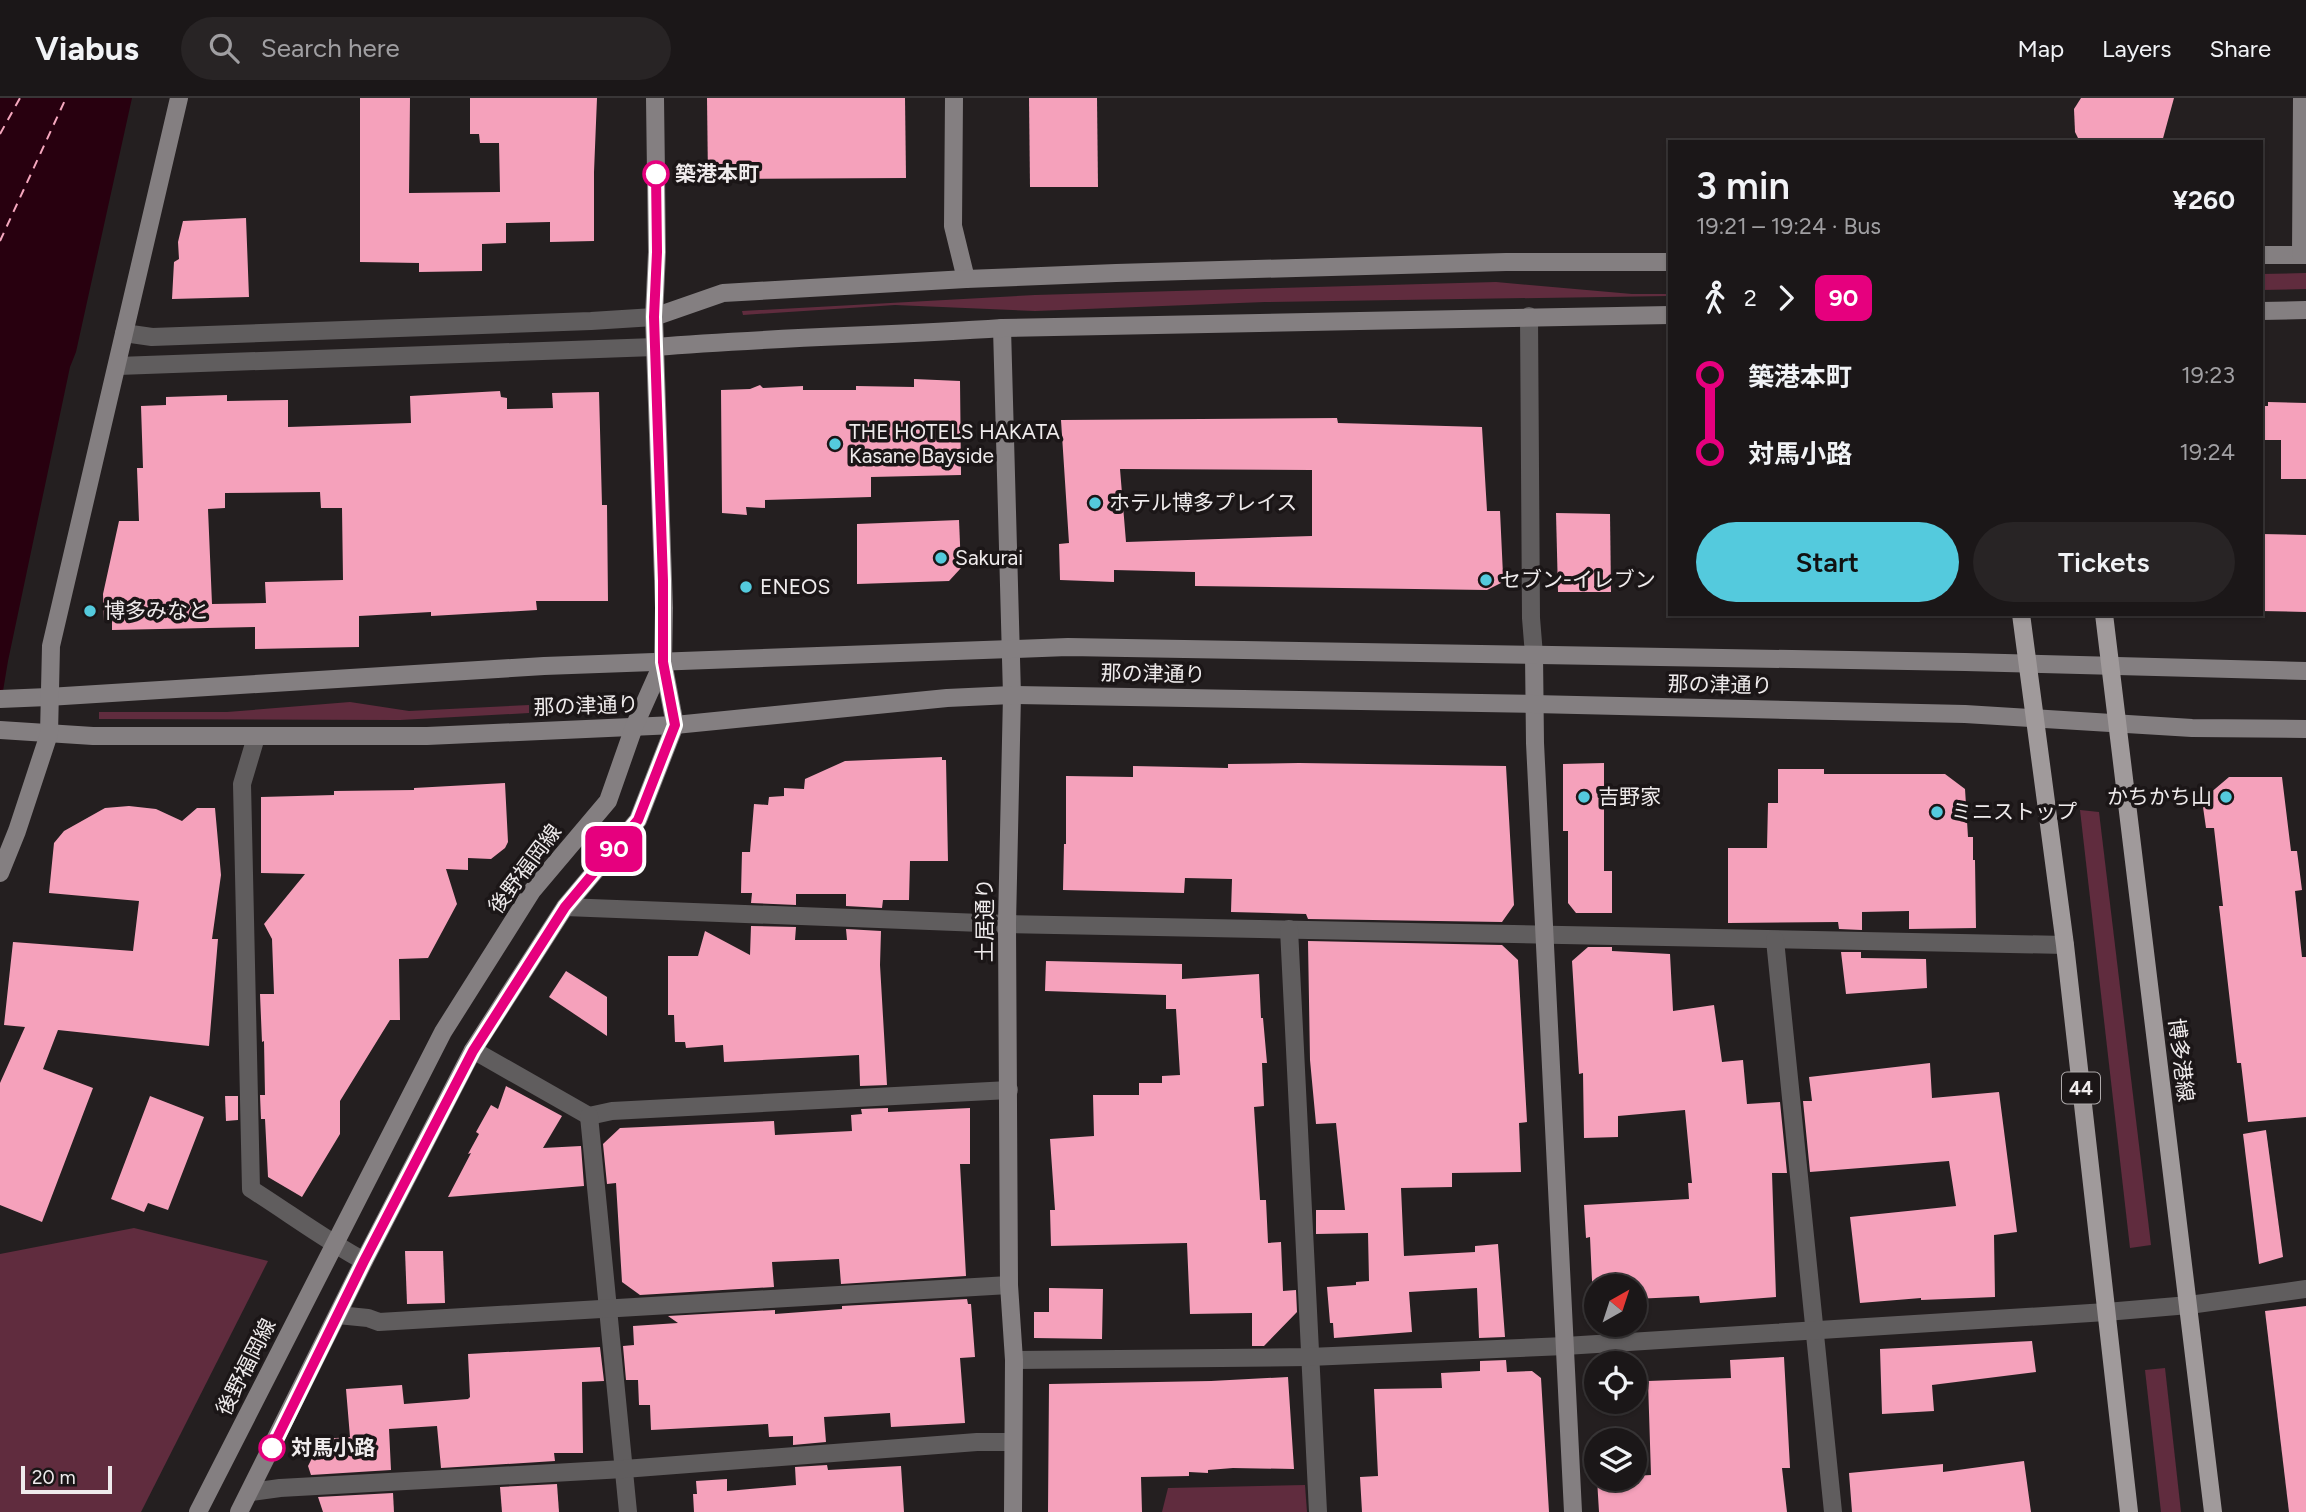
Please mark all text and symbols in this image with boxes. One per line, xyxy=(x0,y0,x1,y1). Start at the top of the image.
search box xyxy=(181,17,671,80)
text: Viabus xyxy=(35,29,139,68)
icon: search xyxy=(205,29,243,67)
text: Search here xyxy=(261,32,400,64)
text: Map xyxy=(2017,34,2064,63)
text: Layers xyxy=(2102,34,2171,63)
text: Share xyxy=(2209,34,2271,63)
marker: 築港本町 xyxy=(643,161,669,187)
place label: 築港本町 xyxy=(675,161,759,186)
text: 3 min xyxy=(1696,163,1790,209)
text: ¥260 xyxy=(2173,184,2235,216)
text: 19:21 – 19:24 · Bus xyxy=(1696,212,1881,240)
icon: walk xyxy=(1696,279,1734,317)
icon: forward xyxy=(1767,279,1805,317)
text: 90 xyxy=(1829,283,1858,312)
text: 2 xyxy=(1744,284,1757,312)
text: 築港本町 xyxy=(1748,361,1852,393)
text: 19:23 xyxy=(2181,361,2235,389)
place label: THE HOTELS HAKATA Kasane Bayside xyxy=(849,419,1060,468)
marker: THE HOTELS HAKATA Kasane Bayside xyxy=(827,436,843,452)
text: 対馬小路 xyxy=(1748,438,1852,470)
text: 19:24 xyxy=(2180,438,2235,466)
place label: ホテル博多プレイス xyxy=(1109,490,1297,515)
marker: ホテル博多プレイス xyxy=(1087,495,1103,511)
button: Start xyxy=(1696,522,1959,602)
button: Tickets xyxy=(1973,522,2235,602)
place label: Sakurai xyxy=(955,545,1023,570)
marker: Sakurai xyxy=(933,550,949,566)
place label: セブン-イレブン xyxy=(1500,567,1656,592)
marker: セブン-イレブン xyxy=(1478,572,1494,588)
place label: ENEOS xyxy=(760,574,830,599)
marker: ENEOS xyxy=(738,579,754,595)
place label: 博多みなと xyxy=(104,598,209,623)
marker: 博多みなと xyxy=(82,603,98,619)
street label: 那の津通り xyxy=(1100,660,1206,687)
street label: 那の津通り xyxy=(1667,671,1773,698)
street label: 那の津通り xyxy=(533,691,639,720)
place label: 吉野家 xyxy=(1598,784,1661,809)
place label: かちかち山 xyxy=(2107,784,2212,809)
marker: 吉野家 xyxy=(1576,789,1592,805)
marker: かちかち山 xyxy=(2218,789,2234,805)
place label: ミニストップ xyxy=(1951,799,2077,824)
marker: ミニストップ xyxy=(1929,804,1945,820)
street label: 後野福岡線 xyxy=(483,819,566,918)
line badge: 90 xyxy=(582,826,646,872)
text: 90 xyxy=(599,834,629,863)
street label: 土居通り xyxy=(972,878,997,962)
street label: 博多港線 xyxy=(2164,1017,2199,1103)
road number: 44 xyxy=(2062,1072,2100,1104)
north arrow xyxy=(1584,1274,1647,1337)
map controls xyxy=(1584,1274,1647,1491)
street label: 後野福岡線 xyxy=(211,1314,281,1419)
button: locate xyxy=(1584,1351,1647,1414)
button: layers xyxy=(1584,1428,1647,1491)
marker: 対馬小路 xyxy=(259,1435,285,1461)
place label: 対馬小路 xyxy=(291,1435,375,1460)
scale bar xyxy=(21,1463,112,1495)
text: 20 m xyxy=(32,1466,76,1489)

